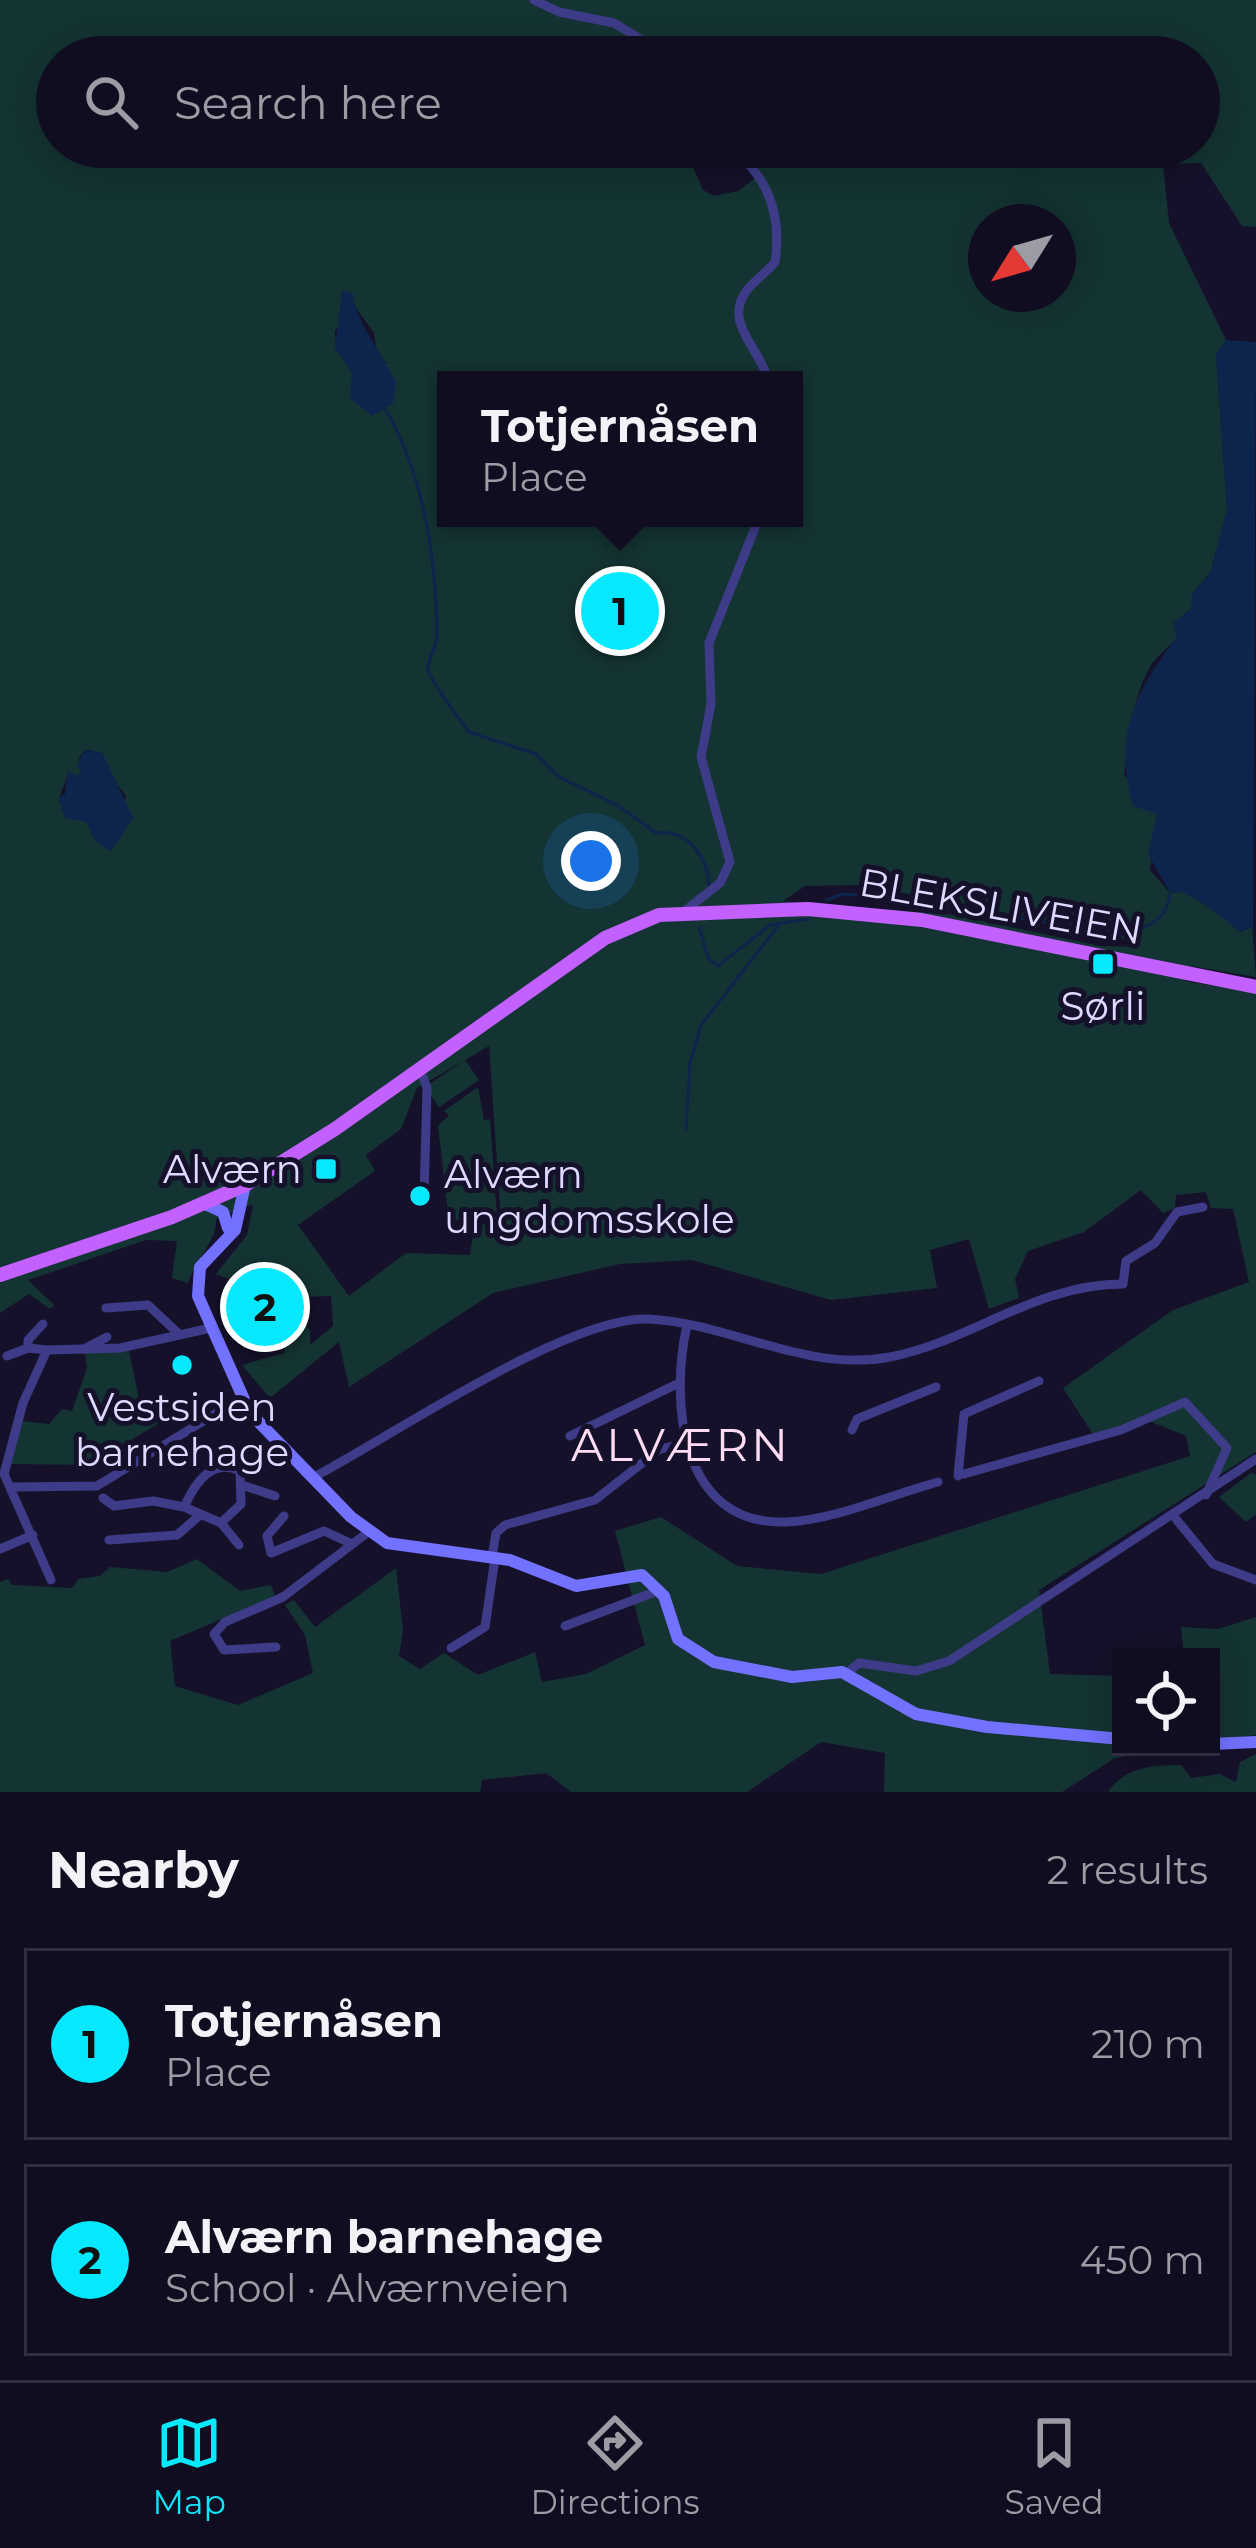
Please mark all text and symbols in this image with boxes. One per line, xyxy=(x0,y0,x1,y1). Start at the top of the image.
search box xyxy=(36,36,1220,168)
icon: search xyxy=(78,69,144,135)
text: Search here xyxy=(174,75,442,130)
north arrow xyxy=(968,204,1076,312)
popup xyxy=(437,371,803,527)
text: Totjernåsen xyxy=(481,398,759,453)
text: Place xyxy=(481,453,588,501)
pin: 1 xyxy=(581,566,659,656)
your location xyxy=(561,831,621,891)
street label: BLEKSLIVEIEN xyxy=(856,858,1146,954)
marker: Sørli xyxy=(1090,951,1116,977)
place label: Sørli xyxy=(1061,982,1145,1030)
place label: Alværn xyxy=(163,1145,302,1193)
place label: Alværn ungdomsskole xyxy=(444,1150,735,1243)
marker: Alværn xyxy=(313,1156,339,1182)
marker: Alværn ungdomsskole xyxy=(407,1183,433,1209)
pin: 2 xyxy=(226,1262,304,1352)
marker: Vestsiden barnehage xyxy=(169,1352,195,1378)
place label: Vestsiden barnehage xyxy=(75,1383,289,1476)
district label: ALVÆRN xyxy=(571,1417,791,1472)
map controls xyxy=(1112,1648,1220,1756)
button: locate xyxy=(1112,1648,1220,1756)
text: Nearby xyxy=(48,1839,239,1901)
text: 2 results xyxy=(1047,1846,1208,1894)
text: Totjernåsen xyxy=(165,1993,443,2048)
text: 1 xyxy=(82,2020,98,2068)
text: 210 m xyxy=(1091,2020,1205,2068)
text: Place xyxy=(165,2048,272,2096)
text: Alværn barnehage xyxy=(165,2209,603,2264)
text: 2 xyxy=(78,2236,102,2284)
text: 450 m xyxy=(1080,2236,1205,2284)
text: School · Alværnveien xyxy=(165,2264,570,2312)
tab: Map xyxy=(152,2410,226,2522)
tab: Directions xyxy=(531,2410,700,2522)
tab: Saved xyxy=(1004,2410,1104,2522)

